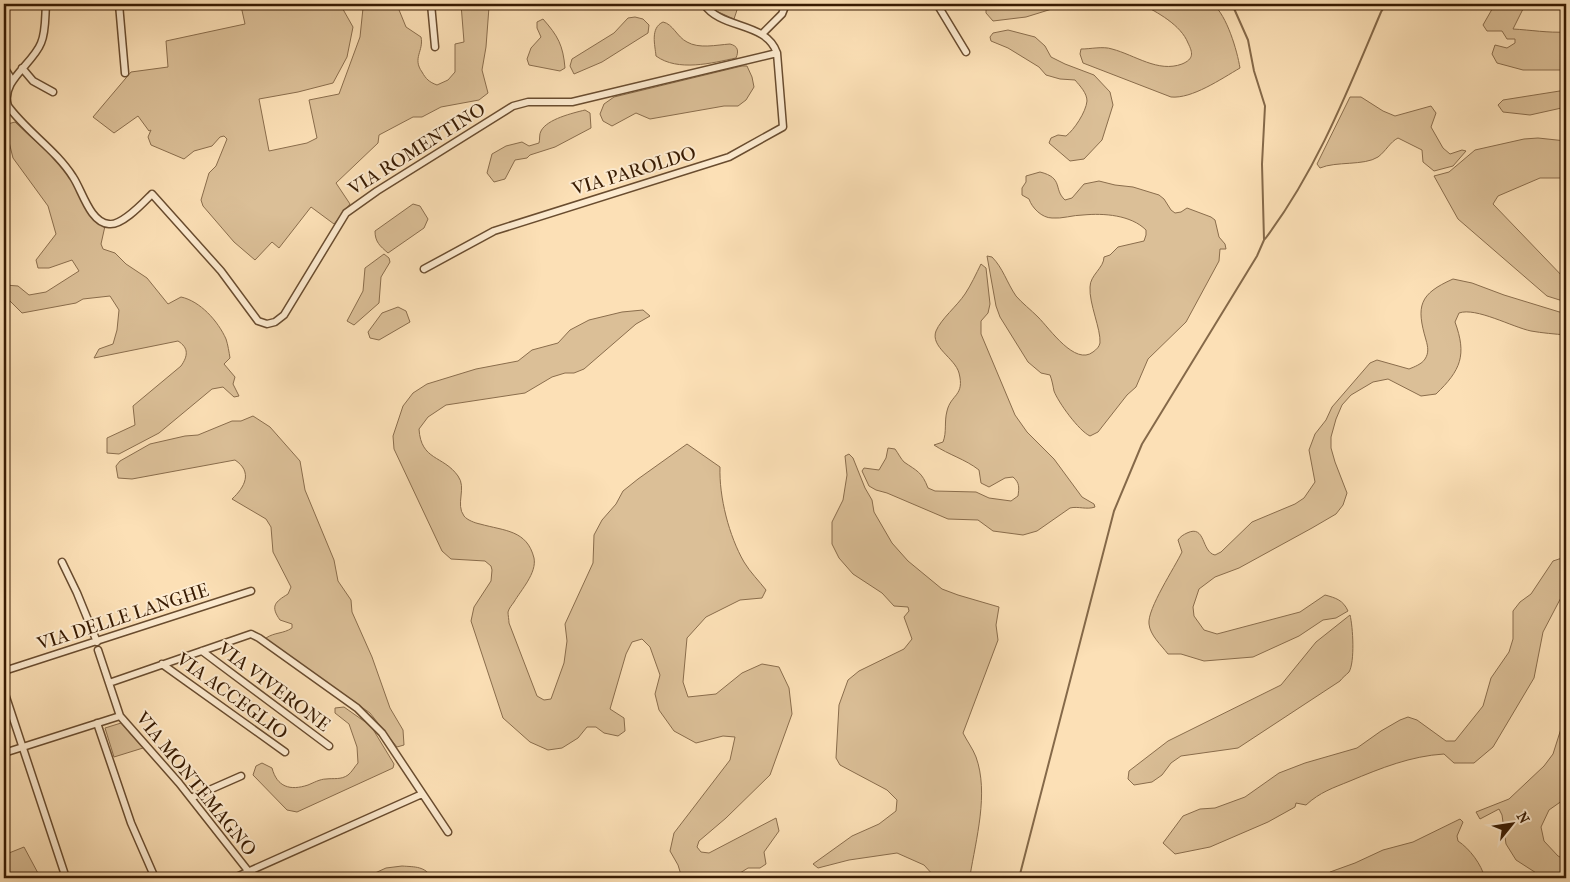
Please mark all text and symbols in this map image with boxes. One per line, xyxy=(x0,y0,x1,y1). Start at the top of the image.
street label: VIA ROMENTINO xyxy=(344,98,489,200)
street label: VIA PAROLDO xyxy=(568,142,699,201)
street label: VIA DELLE LANGHE xyxy=(34,579,212,655)
street label: VIA VIVERONE xyxy=(213,637,334,736)
street label: VIA ACCEGLIO xyxy=(171,648,292,744)
street label: VIA MONTEMAGNO xyxy=(131,707,261,860)
north arrow xyxy=(1488,800,1538,850)
text: N xyxy=(1513,809,1533,827)

